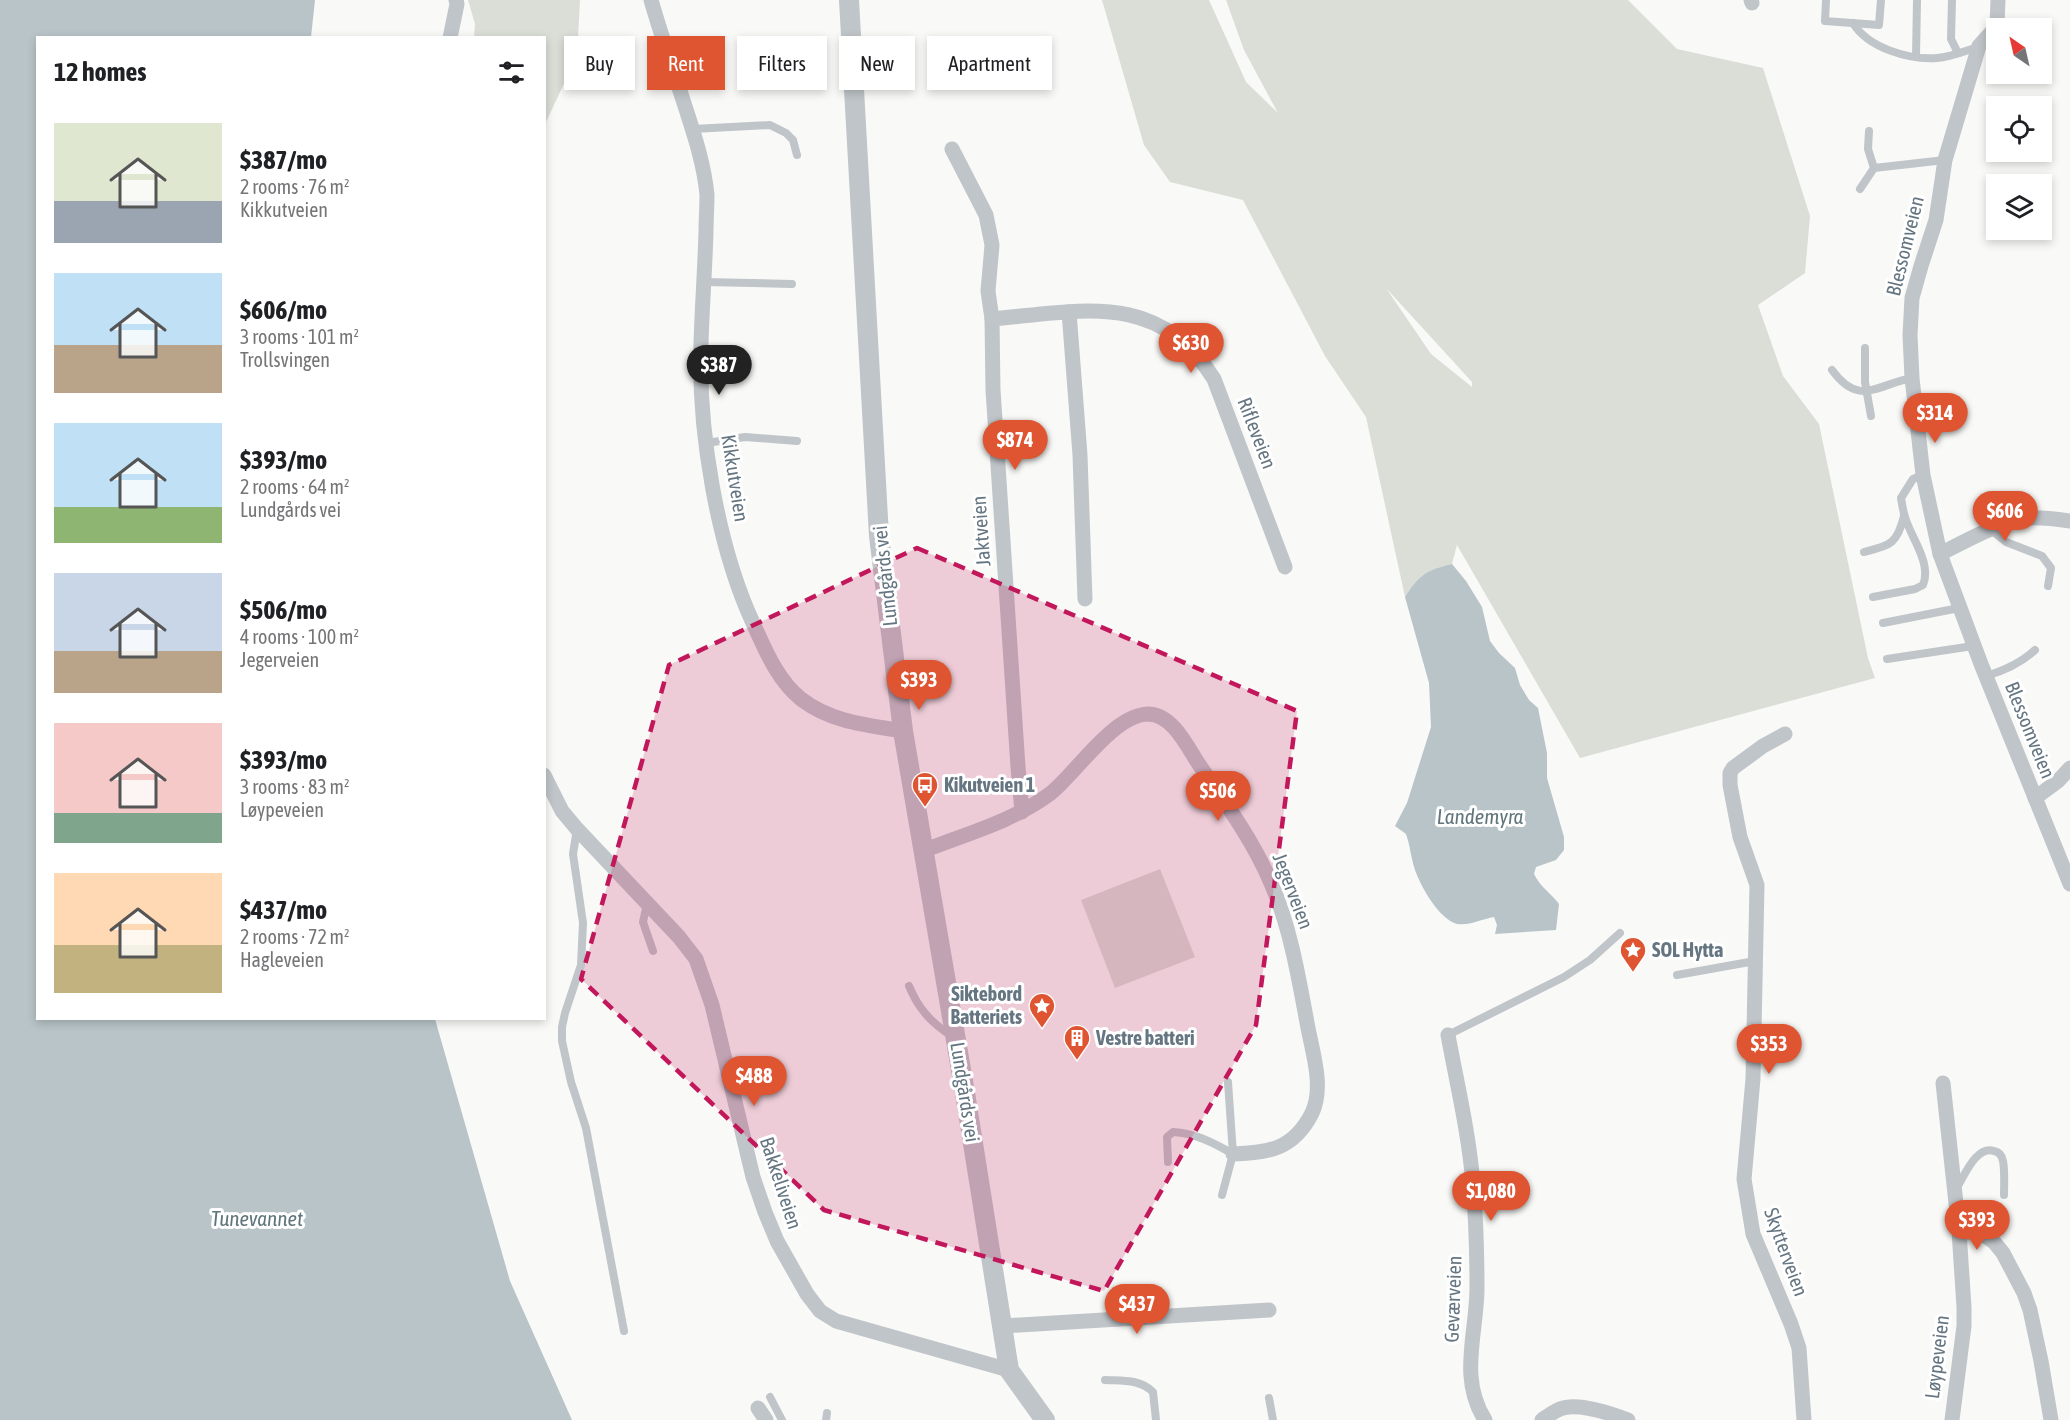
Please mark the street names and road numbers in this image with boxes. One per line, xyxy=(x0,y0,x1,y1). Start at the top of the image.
street label: Blessomveien xyxy=(1881,194,1928,298)
street label: Rifleveien xyxy=(1233,394,1282,472)
street label: Kikkutveien xyxy=(717,433,754,523)
street label: Jaktveien xyxy=(967,495,994,567)
street label: Lundgårds vei xyxy=(868,525,901,627)
street label: Blessomveien xyxy=(2001,678,2060,781)
street label: Jegerveien xyxy=(1269,850,1318,932)
street label: Lundgårds vei xyxy=(946,1040,985,1144)
street label: Bakkeliveien xyxy=(756,1134,807,1232)
street label: Skytterveien xyxy=(1760,1205,1813,1299)
street label: Geværveien xyxy=(1439,1255,1466,1343)
street label: Løypeveien xyxy=(1920,1314,1953,1400)

